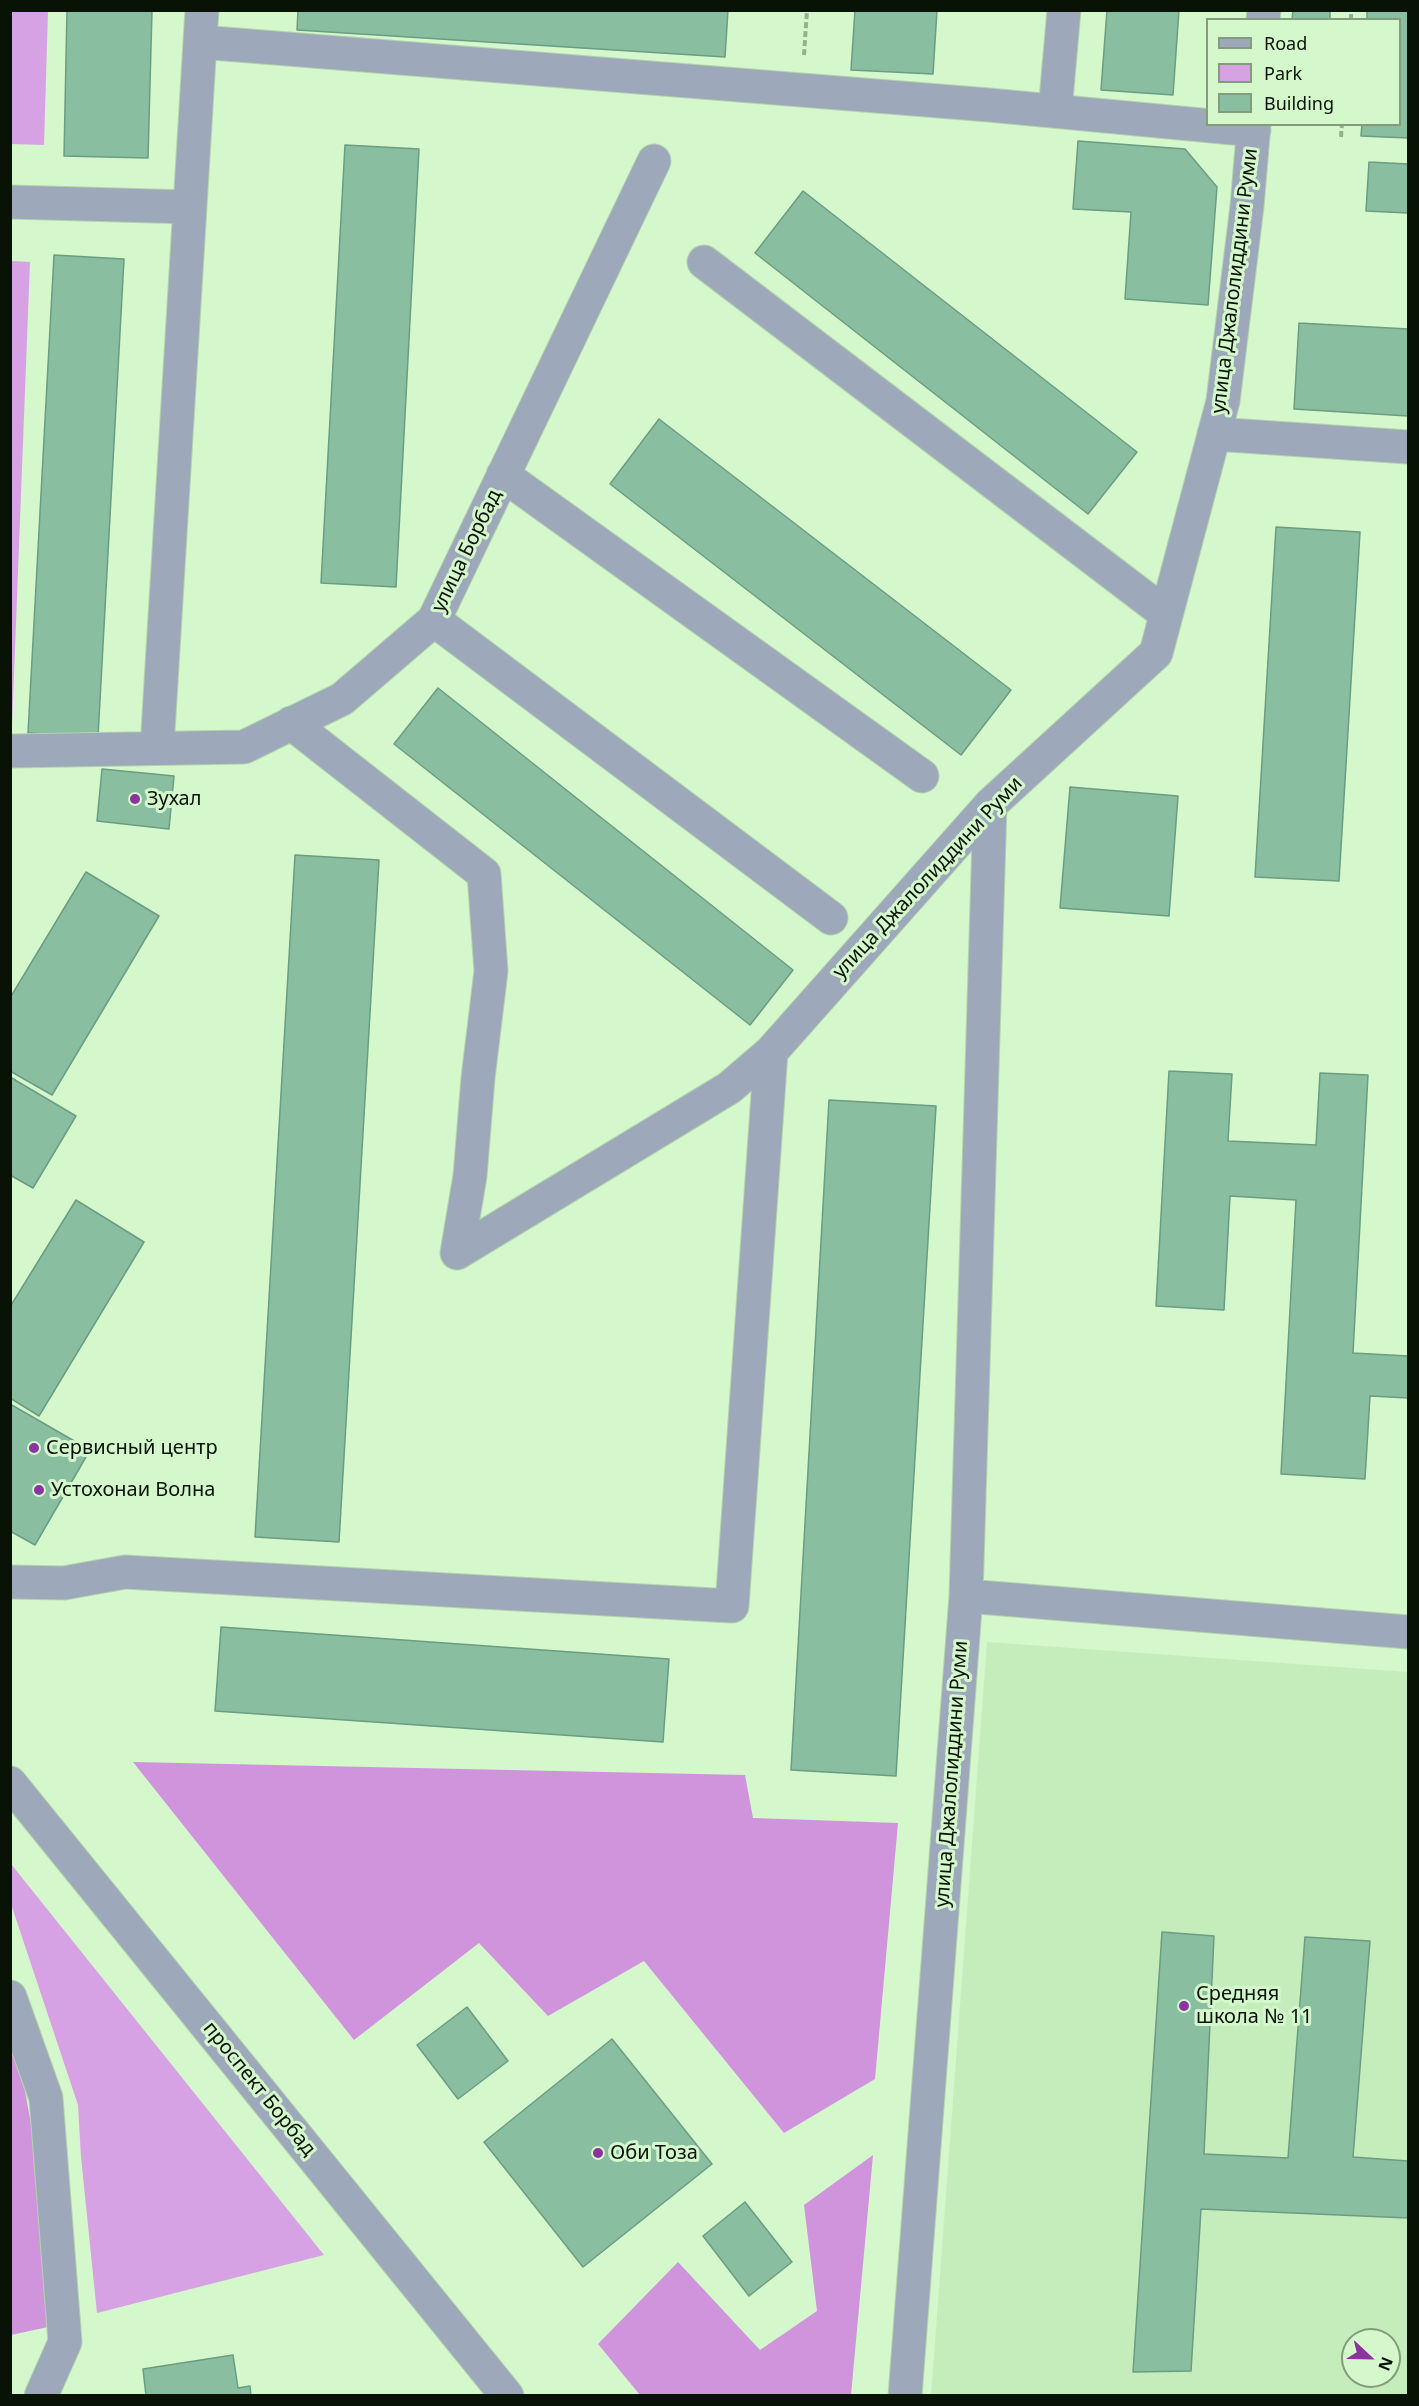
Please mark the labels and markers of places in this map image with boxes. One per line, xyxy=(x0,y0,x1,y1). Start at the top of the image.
place label: Зухал xyxy=(147,787,201,811)
marker: Зухал xyxy=(128,792,142,806)
place label: Сервисный центр xyxy=(46,1436,218,1460)
marker: Сервисный центр xyxy=(27,1441,41,1455)
place label: Устохонаи Волна xyxy=(51,1478,215,1502)
marker: Устохонаи Волна xyxy=(32,1483,46,1497)
place label: Средняя школа № 11 xyxy=(1196,1982,1313,2029)
marker: Средняя школа № 11 xyxy=(1177,1999,1191,2013)
place label: Оби Тоза xyxy=(610,2141,698,2165)
marker: Оби Тоза xyxy=(591,2146,605,2160)

